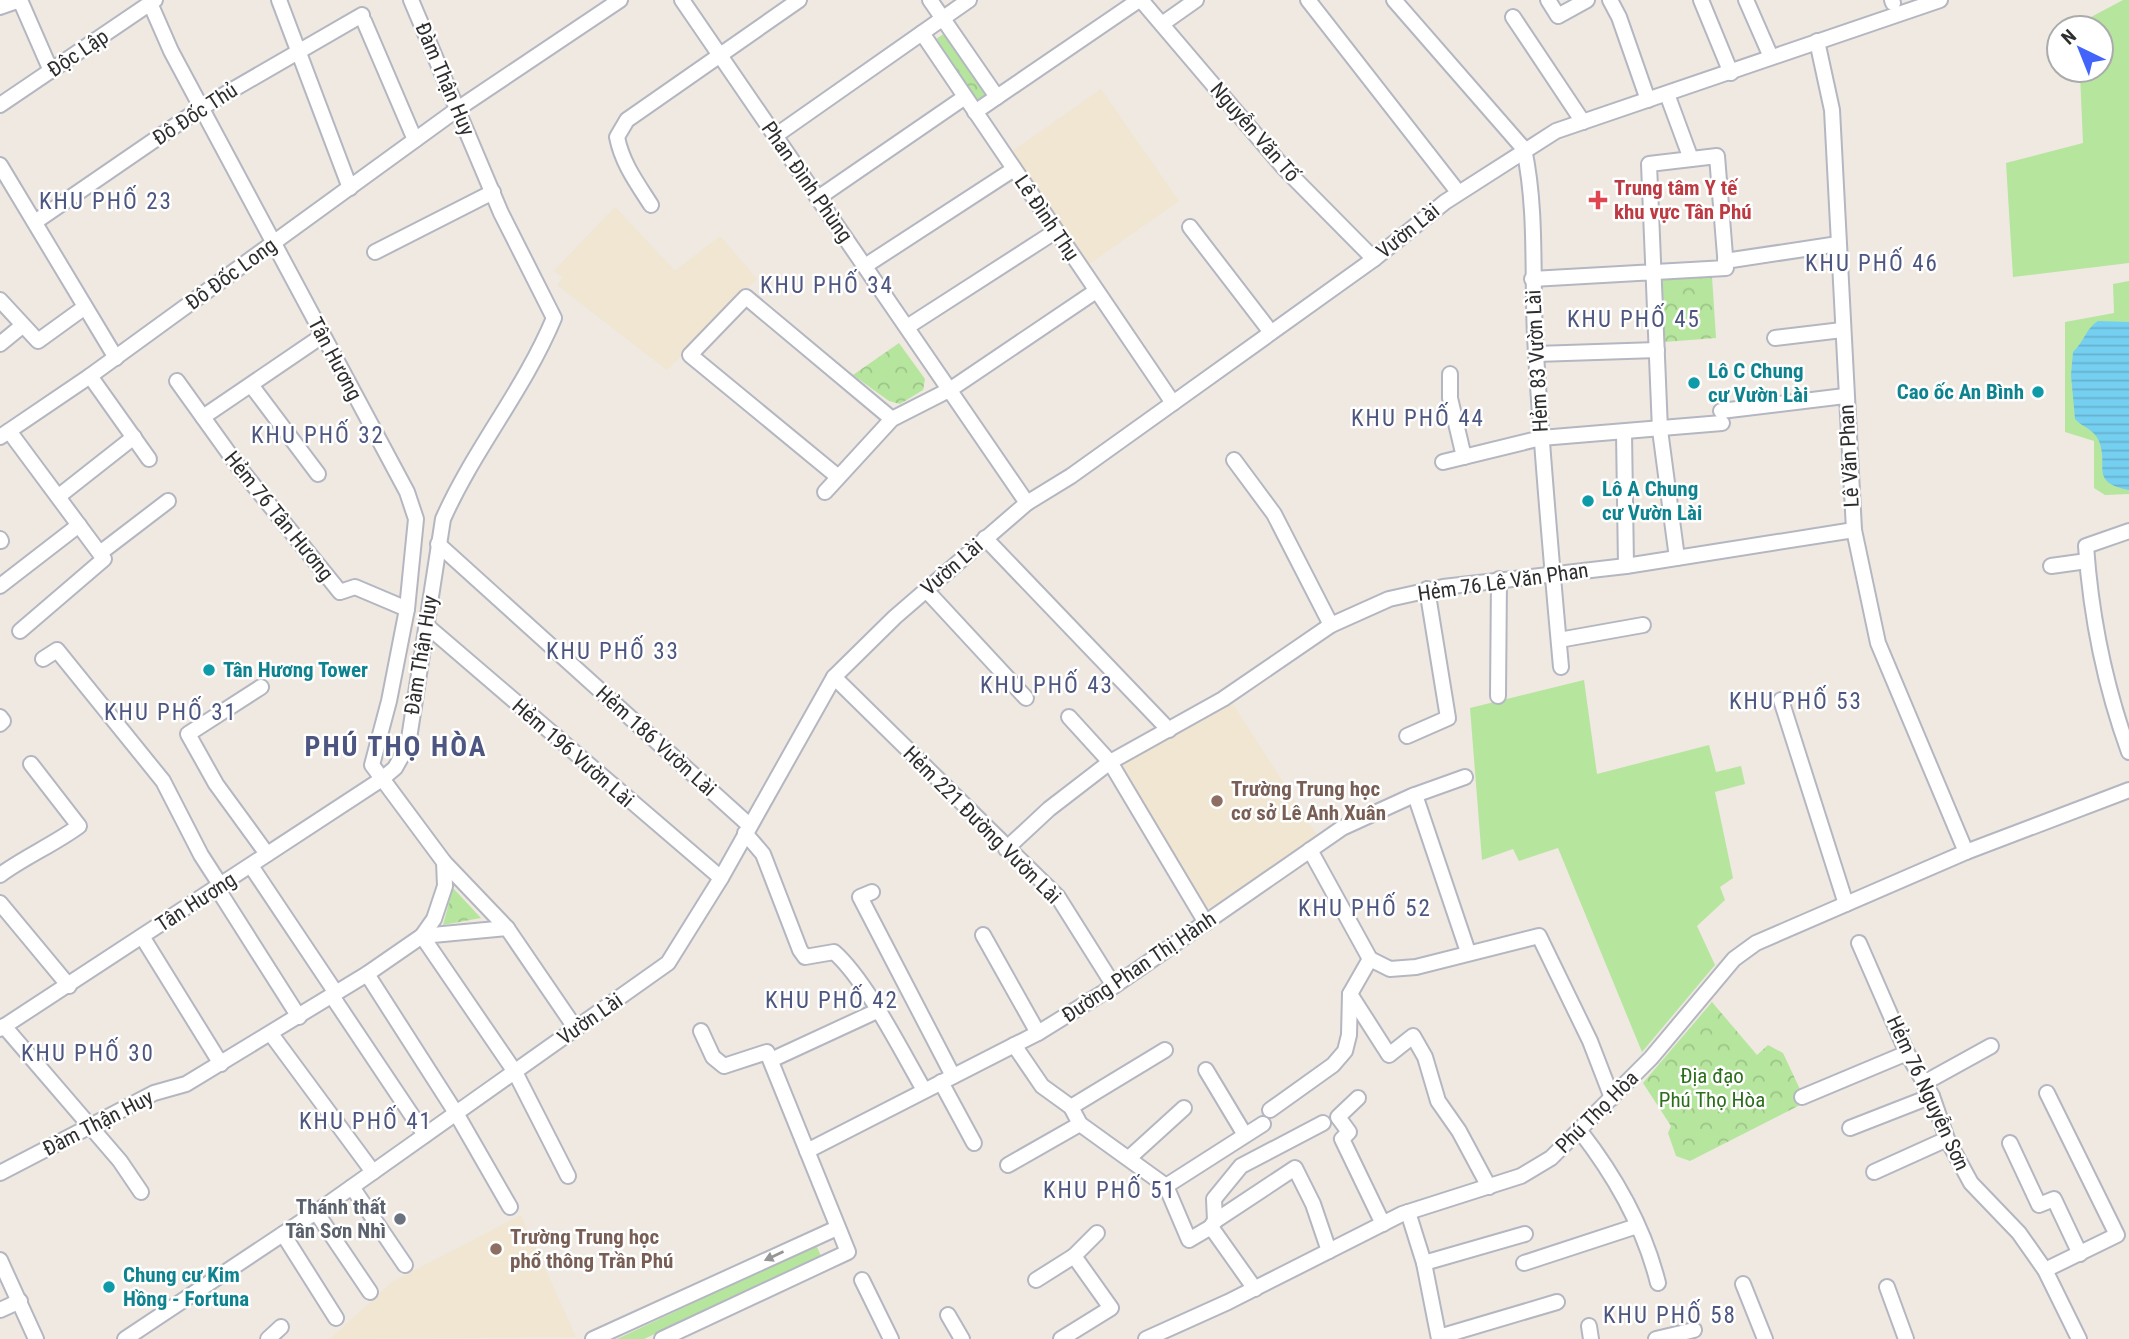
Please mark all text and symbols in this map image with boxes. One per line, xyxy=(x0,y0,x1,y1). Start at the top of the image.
north arrow xyxy=(2045,14,2115,84)
street label: Đàm Thận Huy xyxy=(410,19,480,139)
street label: Độc Lập xyxy=(43,24,113,82)
text: N xyxy=(2057,25,2081,49)
street label: Đô Đốc Thủ xyxy=(148,78,242,150)
street label: Nguyễn Văn Tố xyxy=(1205,78,1305,187)
street label: Phan Đình Phùng xyxy=(757,117,857,247)
street label: Lê Đình Thụ xyxy=(1010,171,1084,265)
place label: Trung tâm Y tế khu vực Tân Phú xyxy=(1614,176,1752,224)
district label: KHU PHỐ 23 xyxy=(39,185,173,215)
marker: Trung tâm Y tế khu vực Tân Phú xyxy=(1588,190,1608,210)
street label: Vườn Lài xyxy=(1372,199,1444,263)
street label: Đô Đốc Long xyxy=(181,233,281,315)
district label: KHU PHỐ 46 xyxy=(1805,247,1939,277)
district label: KHU PHỐ 34 xyxy=(760,269,894,299)
street label: Hẻm 83 Vườn Lài xyxy=(1521,289,1553,433)
district label: KHU PHỐ 45 xyxy=(1567,303,1701,333)
street label: Tân Hương xyxy=(303,313,367,405)
place label: Lô C Chung cư Vườn Lài xyxy=(1708,359,1808,407)
marker: Lô C Chung cư Vườn Lài xyxy=(1686,375,1702,391)
place label: Cao ốc An Bình xyxy=(1897,380,2024,404)
marker: Cao ốc An Bình xyxy=(2030,384,2046,400)
district label: KHU PHỐ 44 xyxy=(1351,402,1485,432)
street label: Lê Văn Phan xyxy=(1834,404,1864,508)
district label: KHU PHỐ 32 xyxy=(251,419,385,449)
street label: Hẻm 76 Tân Hương xyxy=(220,447,338,585)
place label: Lô A Chung cư Vườn Lài xyxy=(1602,477,1702,525)
marker: Lô A Chung cư Vườn Lài xyxy=(1580,493,1596,509)
street label: Vườn Lài xyxy=(916,534,988,600)
street label: Hẻm 76 Lê Văn Phan xyxy=(1416,558,1590,606)
street label: Đàm Thận Huy xyxy=(400,593,442,716)
district label: KHU PHỐ 33 xyxy=(546,635,680,665)
place label: Tân Hương Tower xyxy=(223,658,368,682)
marker: Tân Hương Tower xyxy=(201,662,217,678)
district label: KHU PHỐ 43 xyxy=(980,669,1114,699)
street label: Hẻm 186 Vườn Lài xyxy=(591,681,721,801)
district label: KHU PHỐ 53 xyxy=(1729,685,1863,715)
street label: Hẻm 196 Vườn Lài xyxy=(507,694,639,812)
district label: KHU PHỐ 31 xyxy=(104,696,238,726)
district label: PHÚ THỌ HÒA xyxy=(305,730,487,763)
street label: Hẻm 221 Đường Vườn Lài xyxy=(898,741,1066,909)
place label: Trường Trung học cơ sở Lê Anh Xuân xyxy=(1231,777,1386,825)
marker: Trường Trung học cơ sở Lê Anh Xuân xyxy=(1209,793,1225,809)
street label: Tân Hương xyxy=(152,867,240,937)
district label: KHU PHỐ 52 xyxy=(1298,892,1432,922)
street label: Đường Phan Thị Hành xyxy=(1058,907,1220,1027)
district label: KHU PHỐ 42 xyxy=(765,984,899,1014)
street label: Vườn Lài xyxy=(553,988,627,1050)
street label: Hẻm 76 Nguyễn Sơn xyxy=(1882,1012,1974,1174)
district label: KHU PHỐ 30 xyxy=(21,1037,155,1067)
park label: Địa đạo Phú Thọ Hòa xyxy=(1659,1064,1765,1112)
street label: Phú Thọ Hòa xyxy=(1551,1066,1643,1158)
street label: Đàm Thận Huy xyxy=(39,1085,157,1161)
district label: KHU PHỐ 41 xyxy=(299,1105,433,1135)
district label: KHU PHỐ 51 xyxy=(1043,1174,1177,1204)
place label: Thánh thất Tân Sơn Nhì xyxy=(285,1195,386,1243)
marker: Thánh thất Tân Sơn Nhì xyxy=(392,1211,408,1227)
place label: Trường Trung học phổ thông Trần Phú xyxy=(510,1225,673,1273)
marker: Trường Trung học phổ thông Trần Phú xyxy=(488,1241,504,1257)
one-way arrow xyxy=(764,1250,784,1261)
place label: Chung cư Kim Hồng - Fortuna xyxy=(123,1263,249,1311)
marker: Chung cư Kim Hồng - Fortuna xyxy=(101,1279,117,1295)
district label: KHU PHỐ 58 xyxy=(1603,1299,1737,1329)

